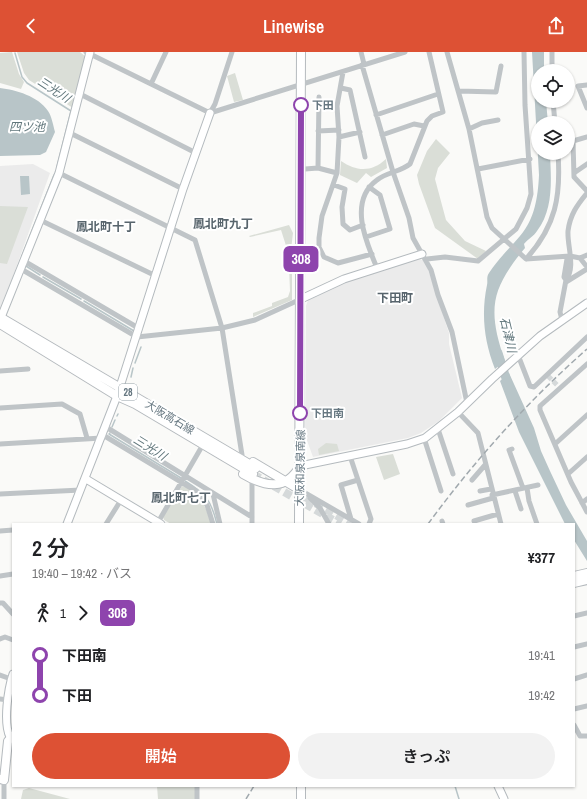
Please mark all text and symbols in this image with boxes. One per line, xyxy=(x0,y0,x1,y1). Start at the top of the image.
text: Linewise xyxy=(263,14,324,39)
icon: back xyxy=(20,15,42,37)
icon: share xyxy=(545,15,567,37)
map controls xyxy=(531,64,575,160)
button: locate xyxy=(531,64,575,108)
water label: 三光川 xyxy=(35,73,75,108)
marker: 下田 xyxy=(293,97,309,113)
place label: 下田 xyxy=(312,98,334,112)
button: layers xyxy=(531,116,575,160)
water label: 四ツ池 xyxy=(9,119,46,135)
district label: 鳳北町九丁 xyxy=(193,216,253,232)
district label: 鳳北町十丁 xyxy=(76,219,136,235)
line badge: 308 xyxy=(278,246,324,272)
text: 308 xyxy=(291,250,311,268)
district label: 下田町 xyxy=(377,290,413,306)
water label: 石津川 xyxy=(496,316,520,356)
road number: 28 xyxy=(119,384,137,400)
street label: 大阪高石線 xyxy=(143,397,197,437)
marker: 下田南 xyxy=(292,405,308,421)
place label: 下田南 xyxy=(311,406,344,420)
street label: 大阪和泉泉南線 xyxy=(292,429,308,507)
water label: 三光川 xyxy=(130,432,171,465)
district label: 鳳北町七丁 xyxy=(151,490,211,506)
text: 2 分 xyxy=(32,533,69,563)
text: ¥377 xyxy=(528,547,555,568)
text: 19:40 – 19:42 · バス xyxy=(32,565,132,582)
icon: walk xyxy=(32,602,54,624)
icon: forward xyxy=(72,602,94,624)
text: 308 xyxy=(108,604,127,622)
text: 1 xyxy=(60,605,66,622)
text: 下田南 xyxy=(62,645,107,666)
text: 19:41 xyxy=(528,647,555,664)
text: 下田 xyxy=(62,685,92,706)
text: 19:42 xyxy=(528,687,555,704)
button: 開始 xyxy=(32,733,290,779)
button: きっぷ xyxy=(298,733,555,779)

